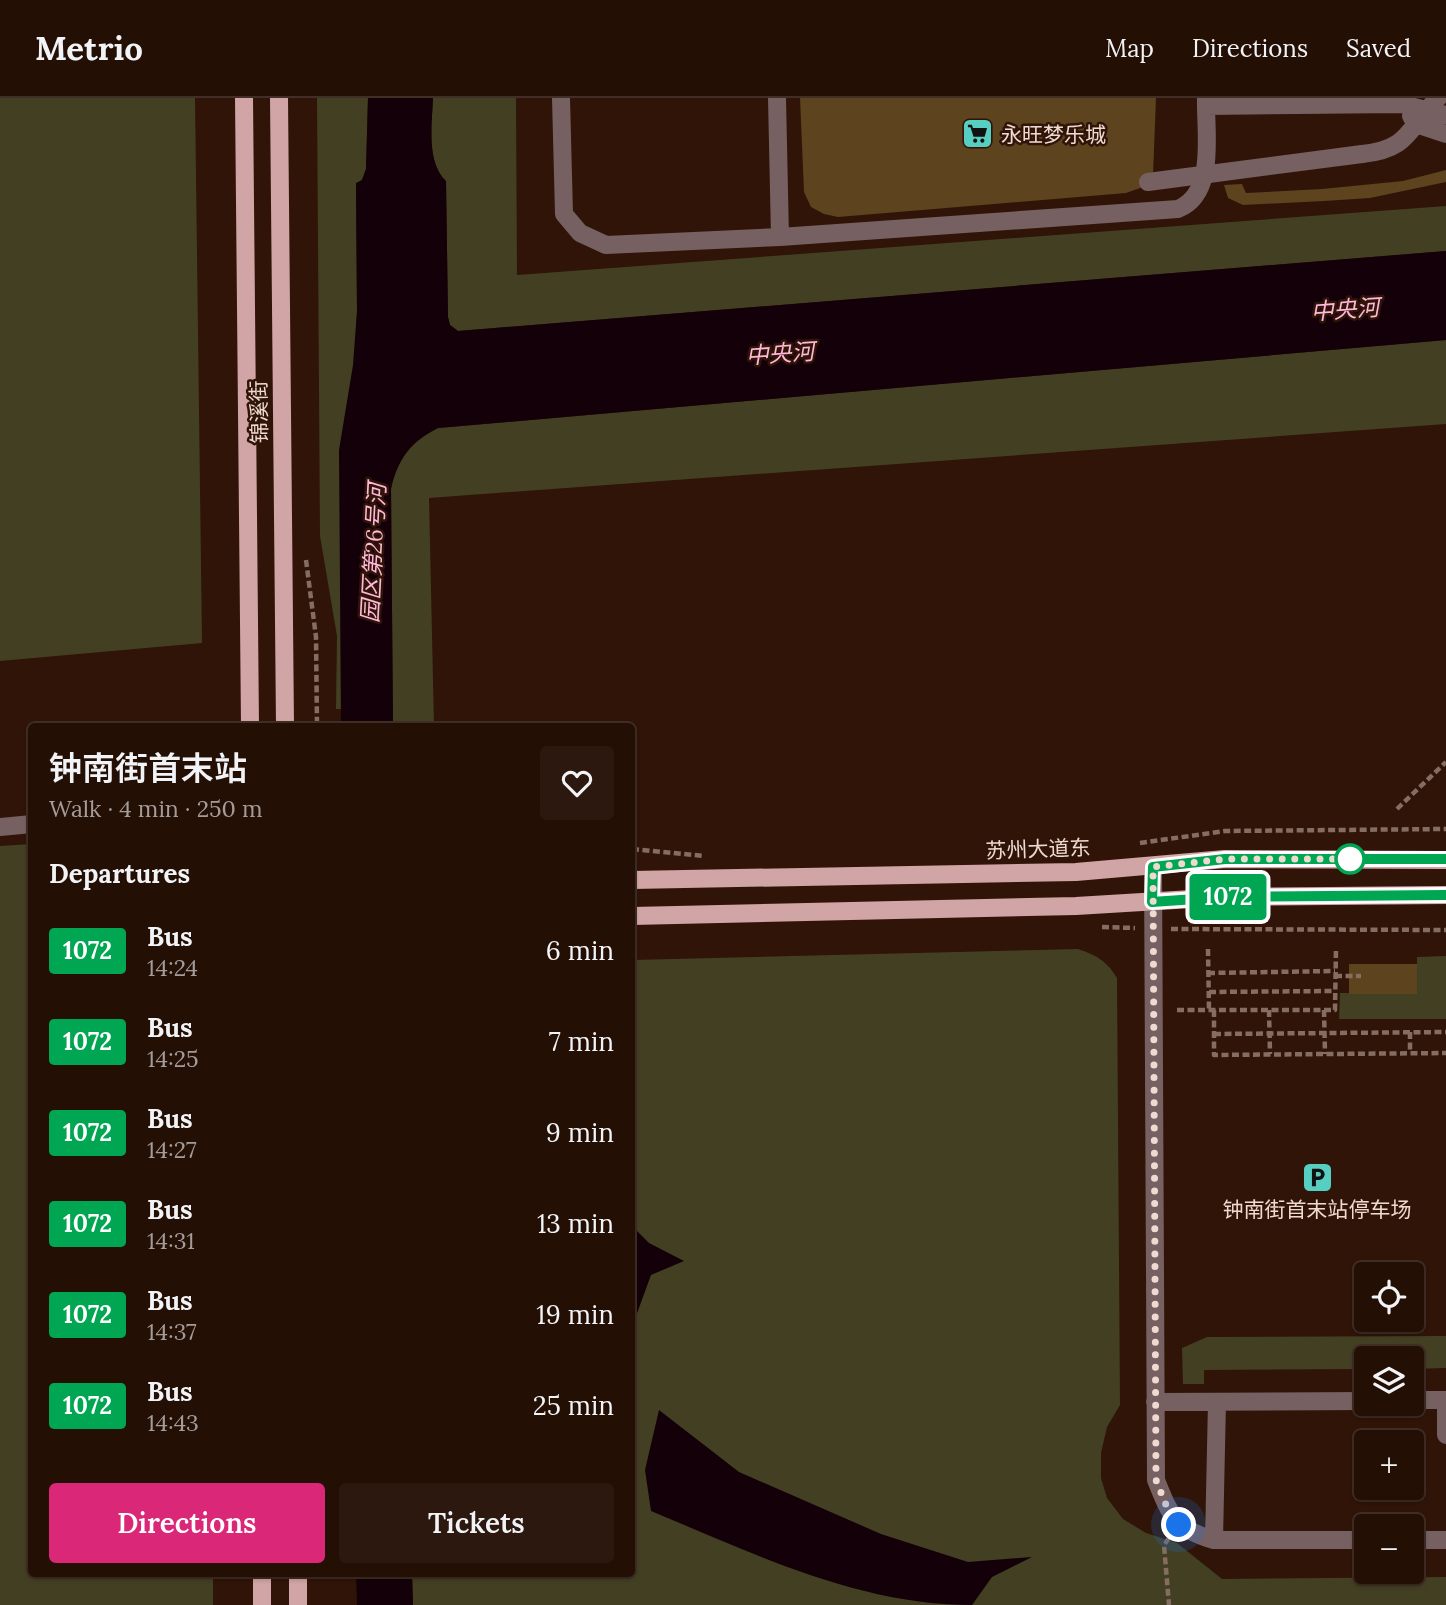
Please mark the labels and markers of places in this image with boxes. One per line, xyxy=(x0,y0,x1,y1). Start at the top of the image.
supermarket icon: 永旺梦乐城 xyxy=(961,117,995,151)
place label: 永旺梦乐城 xyxy=(1001,121,1106,148)
unlabelled marker xyxy=(1335,844,1365,874)
parking icon: 钟南街首末站停车场 xyxy=(1300,1160,1334,1194)
place label: 钟南街首末站停车场 xyxy=(1223,1196,1412,1223)

